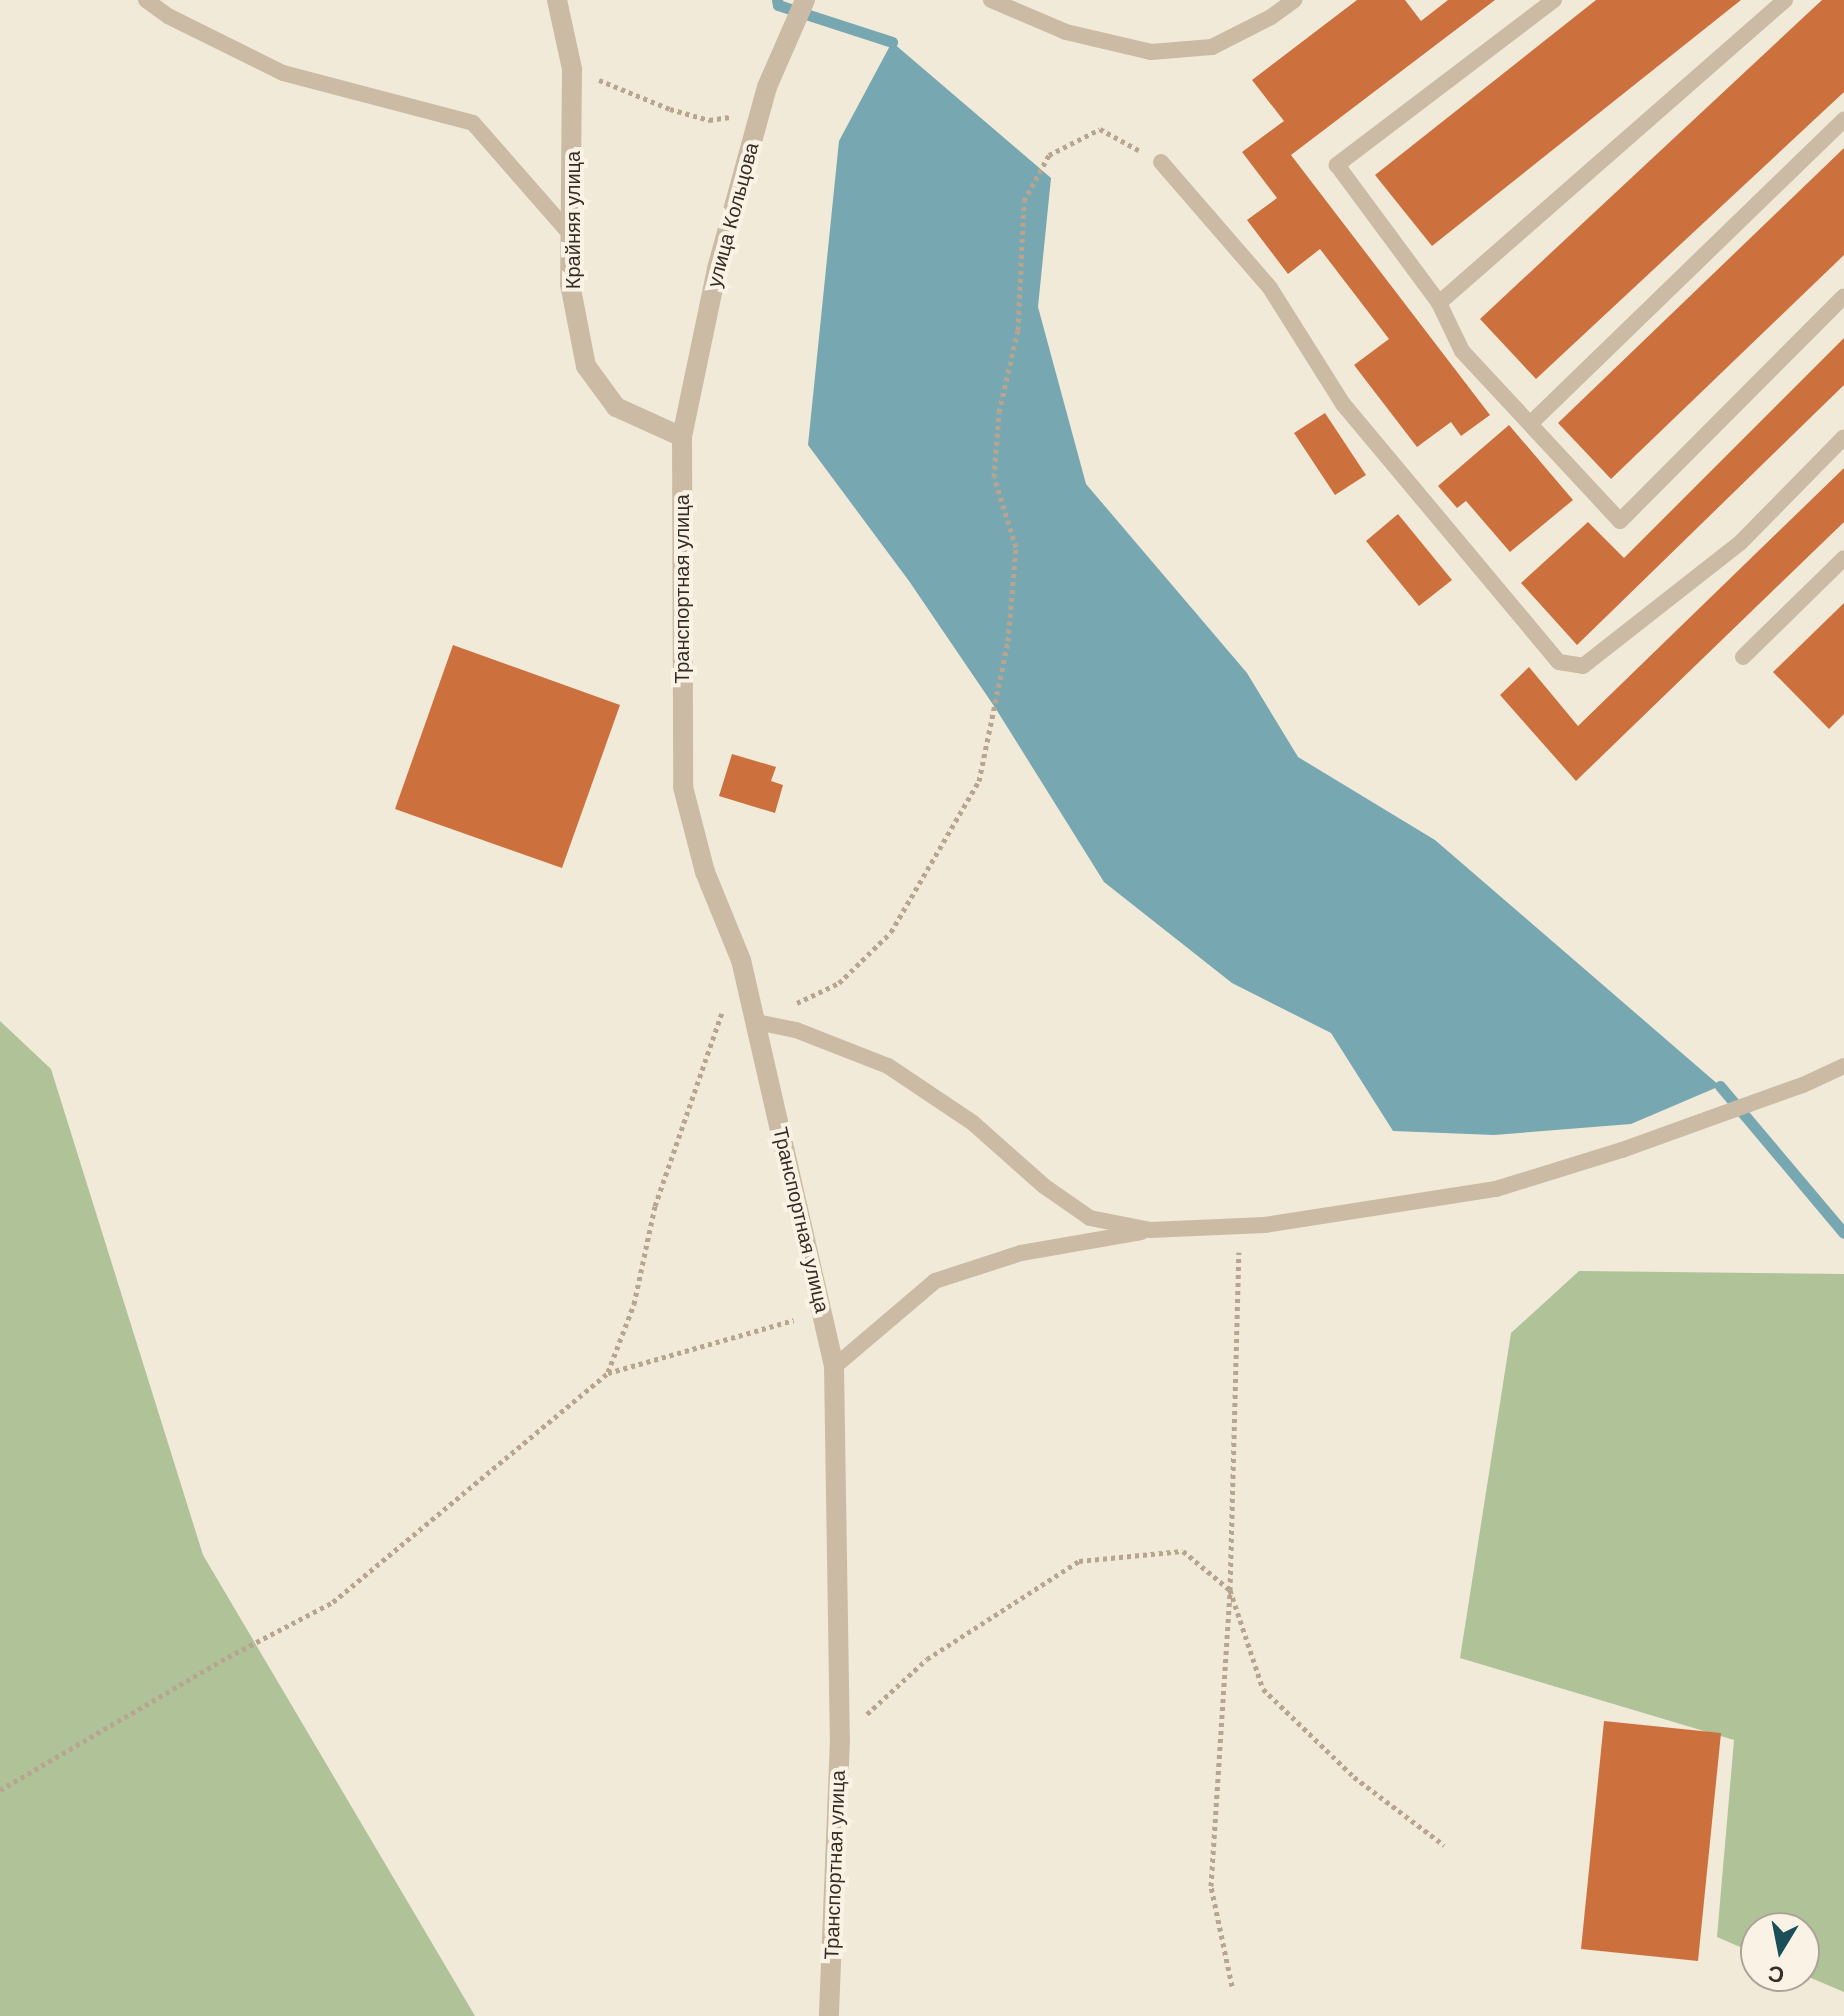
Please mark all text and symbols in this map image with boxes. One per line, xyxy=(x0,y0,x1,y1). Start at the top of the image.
street label: улица Кольцова xyxy=(702,140,764,290)
street label: Крайняя улица xyxy=(561,151,585,289)
street label: Транспортная улица xyxy=(670,494,694,684)
street label: Транспортная улица xyxy=(768,1125,834,1315)
street label: Транспортная улица xyxy=(820,1770,850,1960)
north arrow xyxy=(1740,1912,1820,1992)
text: С xyxy=(1766,1960,1786,1988)

